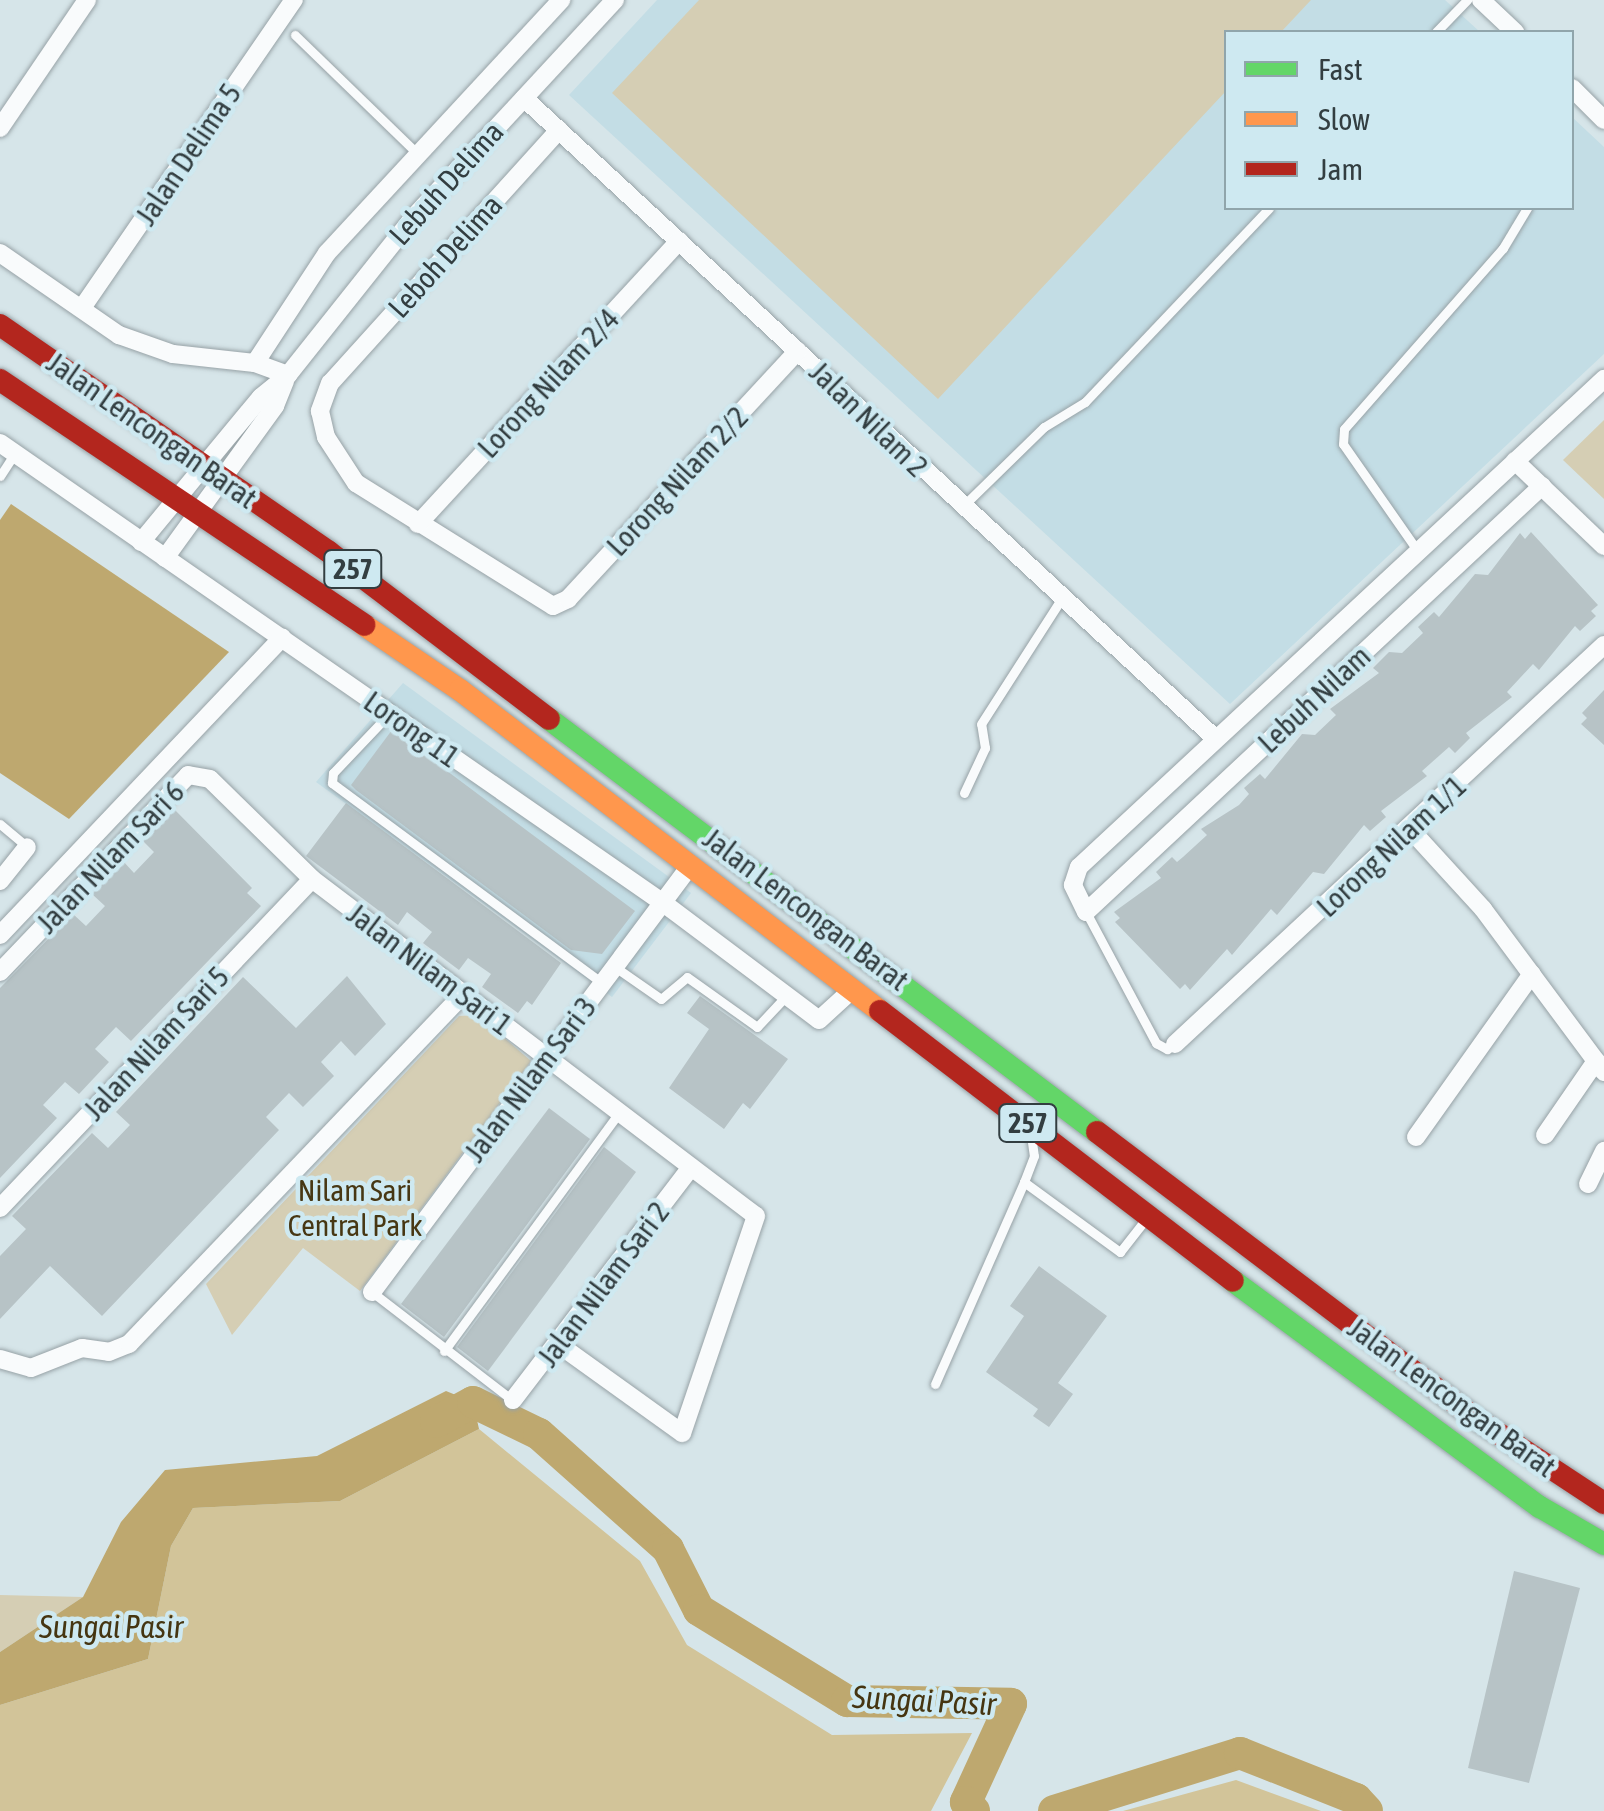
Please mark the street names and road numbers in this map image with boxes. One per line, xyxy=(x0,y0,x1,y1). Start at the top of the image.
street label: Jalan Delima 5 xyxy=(127,76,249,232)
street label: Lebuh Delima xyxy=(381,114,511,252)
street label: Leboh Delima xyxy=(380,187,510,325)
street label: Lorong Nilam 2/4 xyxy=(470,301,626,465)
street label: Jalan Lencongan Barat xyxy=(40,344,264,516)
street label: Jalan Nilam 2 xyxy=(802,354,936,484)
street label: Lorong Nilam 2/2 xyxy=(599,399,755,563)
road number: 257 xyxy=(323,546,383,592)
street label: Lebuh Nilam xyxy=(1250,638,1378,760)
street label: Lorong 11 xyxy=(357,683,467,775)
street label: Lorong Nilam 1/1 xyxy=(1309,768,1473,924)
street label: Jalan Nilam Sari 6 xyxy=(29,774,191,940)
street label: Jalan Lencongan Barat xyxy=(696,820,916,998)
street label: Jalan Nilam Sari 1 xyxy=(341,895,519,1043)
street label: Jalan Nilam Sari 5 xyxy=(76,959,236,1127)
street label: Jalan Nilam Sari 3 xyxy=(456,990,604,1168)
road number: 257 xyxy=(998,1100,1058,1146)
street label: Jalan Nilam Sari 2 xyxy=(529,1195,677,1373)
street label: Jalan Lencongan Barat xyxy=(1341,1310,1563,1484)

